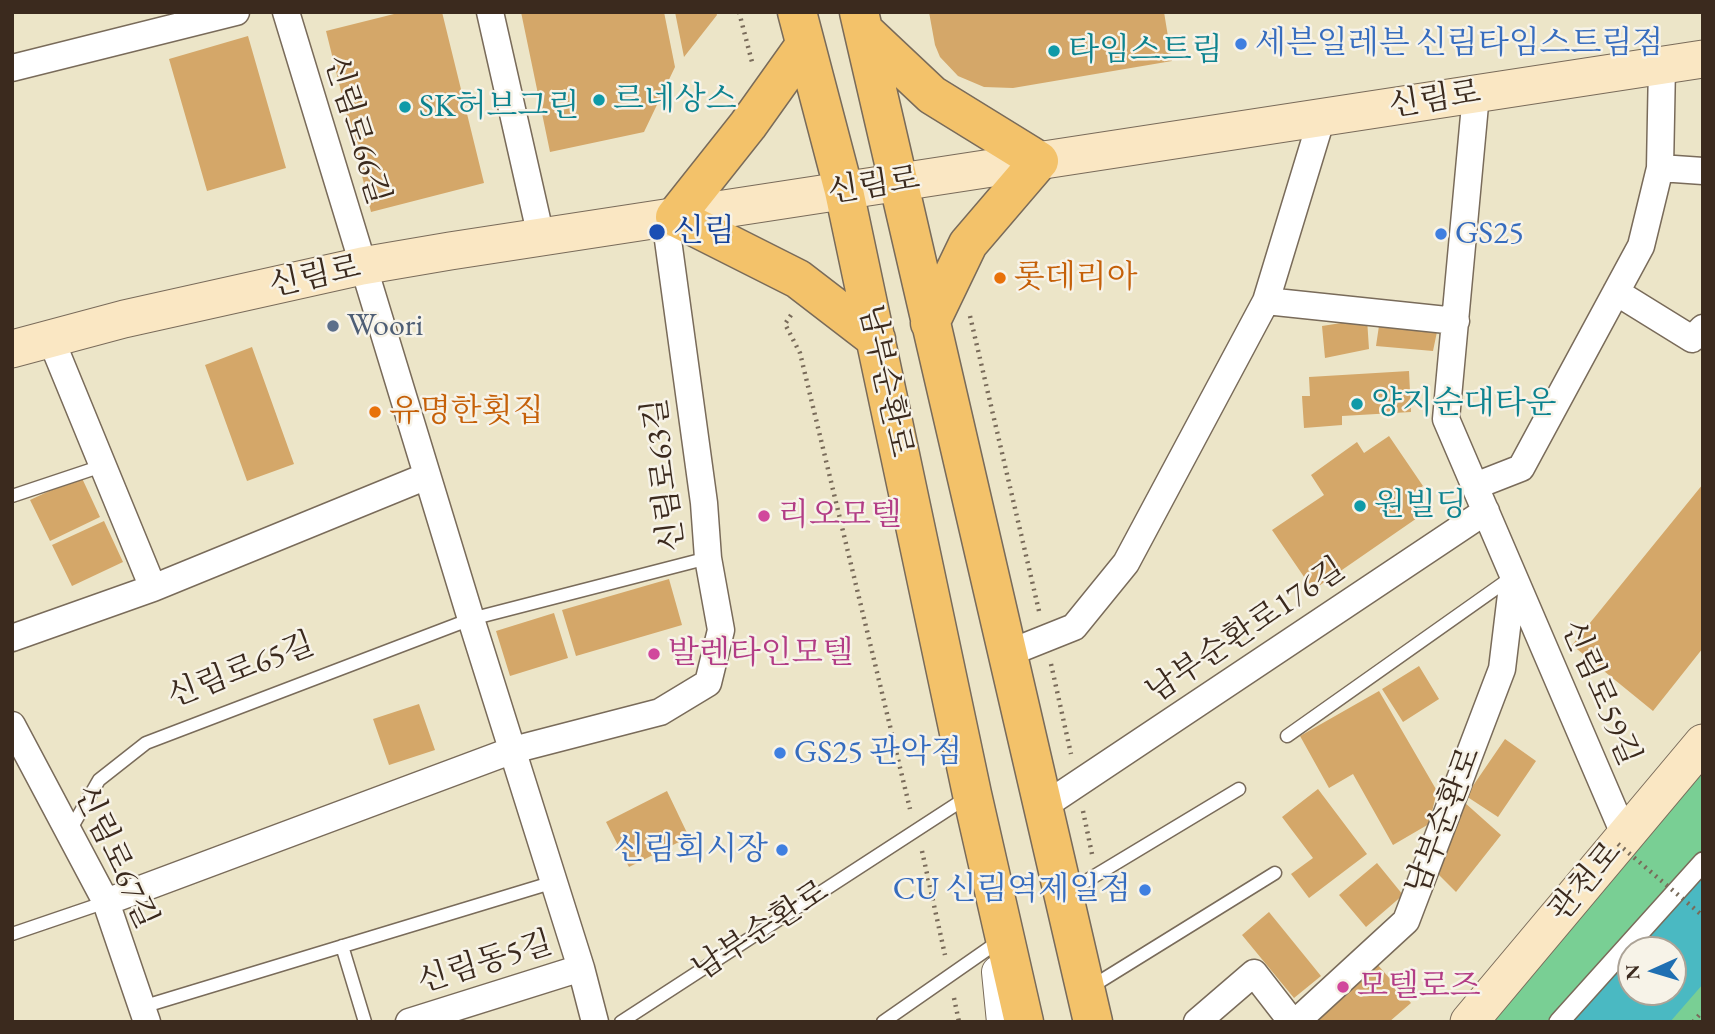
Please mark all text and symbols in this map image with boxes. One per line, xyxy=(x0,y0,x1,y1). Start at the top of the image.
place label: 세븐일레븐 신림타임스트림점 xyxy=(1255,25,1663,63)
place label: 타임스트림 xyxy=(1068,32,1223,70)
marker: 세븐일레븐 신림타임스트림점 xyxy=(1233,36,1249,52)
marker: 타임스트림 xyxy=(1046,43,1062,59)
street label: 신림로66길 xyxy=(315,51,397,209)
street label: 신림로 xyxy=(1386,74,1484,126)
place label: 르네상스 xyxy=(613,81,737,119)
place label: SK허브그린 xyxy=(419,88,579,126)
marker: 르네상스 xyxy=(591,92,607,108)
marker: SK허브그린 xyxy=(397,99,413,115)
street label: 신림로 xyxy=(825,160,923,212)
place label: 신림 xyxy=(673,213,735,251)
place label: GS25 xyxy=(1455,215,1524,253)
marker: 신림 xyxy=(647,222,667,242)
marker: GS25 xyxy=(1433,226,1449,242)
street label: 신림로 xyxy=(266,249,364,305)
place label: 롯데리아 xyxy=(1014,259,1138,297)
marker: 롯데리아 xyxy=(992,270,1008,286)
street label: 남부순환로 xyxy=(850,301,920,461)
place label: Woori xyxy=(347,307,423,345)
marker: Woori xyxy=(325,318,341,334)
place label: 양지순대타운 xyxy=(1371,385,1556,423)
place label: 유명한횟집 xyxy=(389,393,544,431)
street label: 신림로63길 xyxy=(637,396,693,554)
marker: 양지순대타운 xyxy=(1349,396,1365,412)
marker: 유명한횟집 xyxy=(367,404,383,420)
place label: 원빌딩 xyxy=(1374,487,1467,525)
place label: 리오모텔 xyxy=(778,497,902,535)
marker: 원빌딩 xyxy=(1352,498,1368,514)
marker: 리오모텔 xyxy=(756,508,772,524)
street label: 남부순환로176길 xyxy=(1139,550,1353,712)
street label: 신림로59길 xyxy=(1552,614,1648,772)
street label: 신림로65길 xyxy=(162,625,320,717)
place label: 발렌타인모텔 xyxy=(668,635,853,673)
marker: 발렌타인모텔 xyxy=(646,646,662,662)
place label: GS25 관악점 xyxy=(794,734,962,772)
street label: 남부순환로 xyxy=(1398,742,1490,900)
marker: GS25 관악점 xyxy=(772,745,788,761)
street label: 신림로67길 xyxy=(65,779,165,935)
place label: 신림회시장 xyxy=(613,831,768,869)
street label: 관천로 xyxy=(1541,834,1631,930)
marker: 신림회시장 xyxy=(774,842,790,858)
place label: CU 신림역제일점 xyxy=(893,871,1131,909)
street label: 남부순환로 xyxy=(686,873,836,989)
marker: CU 신림역제일점 xyxy=(1137,882,1153,898)
street label: 신림동5길 xyxy=(413,924,557,1002)
north arrow xyxy=(1617,936,1687,1006)
text: N xyxy=(1620,964,1646,981)
place label: 모텔로즈 xyxy=(1357,968,1481,1006)
marker: 모텔로즈 xyxy=(1335,979,1351,995)

